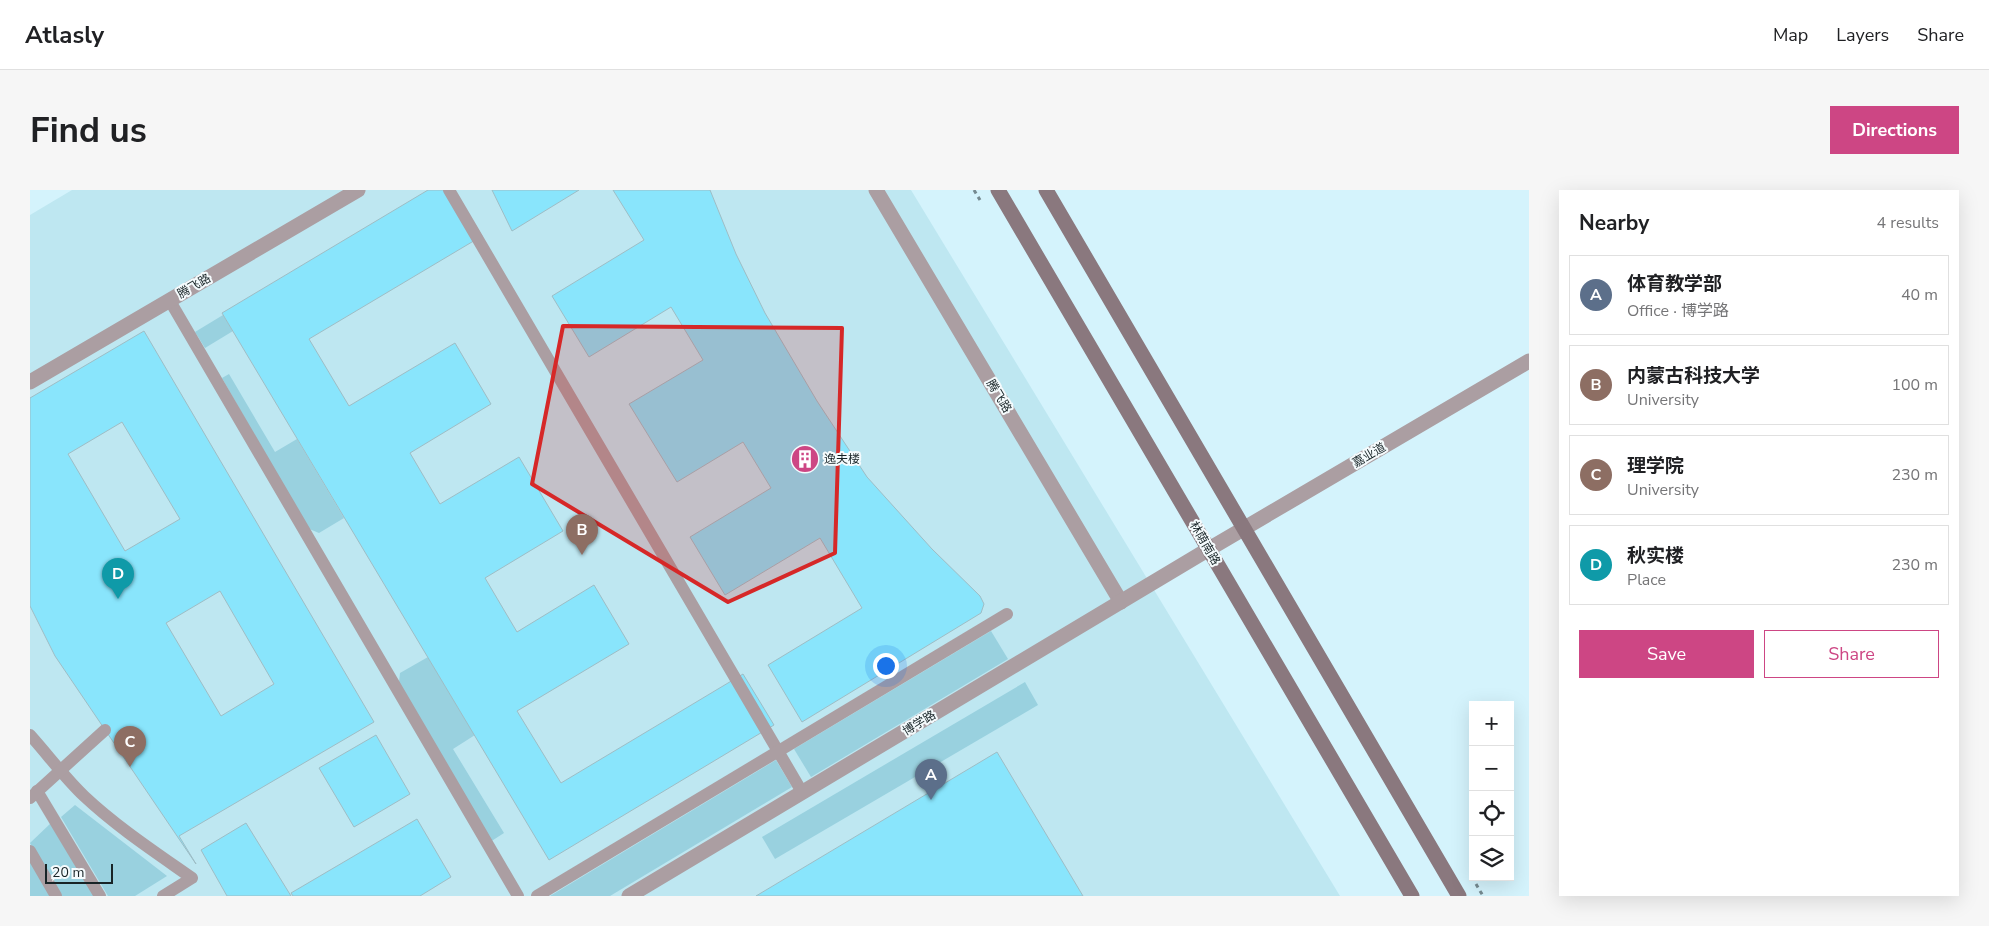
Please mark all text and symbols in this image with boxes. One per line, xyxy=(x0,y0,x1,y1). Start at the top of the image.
text: Atlasly xyxy=(25,19,104,51)
text: Map xyxy=(1773,23,1808,47)
text: Layers xyxy=(1836,23,1889,47)
text: Share xyxy=(1917,23,1964,47)
button: Directions xyxy=(1830,106,1959,154)
text: Find us xyxy=(30,107,147,154)
text: Nearby xyxy=(1579,209,1649,237)
text: 4 results xyxy=(1877,212,1939,234)
street label: 腾飞路 xyxy=(174,270,214,302)
text: 体育教学部 xyxy=(1627,271,1722,297)
text: A xyxy=(1590,284,1602,306)
text: 40 m xyxy=(1901,284,1938,306)
text: Office · 博学路 xyxy=(1627,300,1729,322)
text: 内蒙古科技大学 xyxy=(1627,363,1760,389)
text: B xyxy=(1590,374,1602,396)
text: 100 m xyxy=(1891,374,1938,396)
street label: 腾飞路 xyxy=(983,376,1015,416)
text: University xyxy=(1627,389,1699,411)
street label: 嘉业道 xyxy=(1349,439,1389,471)
building icon: 逸夫楼 xyxy=(790,444,820,474)
place label: 逸夫楼 xyxy=(824,451,860,467)
text: 理学院 xyxy=(1627,453,1684,479)
text: C xyxy=(1591,464,1601,486)
text: 230 m xyxy=(1891,464,1938,486)
text: University xyxy=(1627,479,1699,501)
pin: B xyxy=(566,514,598,555)
street label: 林荫南路 xyxy=(1186,518,1224,568)
text: 秋实楼 xyxy=(1627,543,1684,569)
text: D xyxy=(1590,554,1602,576)
text: 230 m xyxy=(1891,554,1938,576)
pin: D xyxy=(102,558,134,599)
text: Place xyxy=(1627,569,1666,591)
button: Save xyxy=(1579,630,1754,678)
button: Share xyxy=(1764,630,1939,678)
your location xyxy=(873,653,899,679)
map controls xyxy=(1469,701,1514,881)
button: + xyxy=(1469,701,1514,746)
street label: 博学路 xyxy=(899,707,939,739)
pin: C xyxy=(114,726,146,767)
button: − xyxy=(1469,746,1514,791)
pin: A xyxy=(915,759,947,800)
button: locate xyxy=(1469,791,1514,836)
button: layers xyxy=(1469,836,1514,881)
scale bar xyxy=(45,861,112,884)
text: 20 m xyxy=(52,863,84,882)

